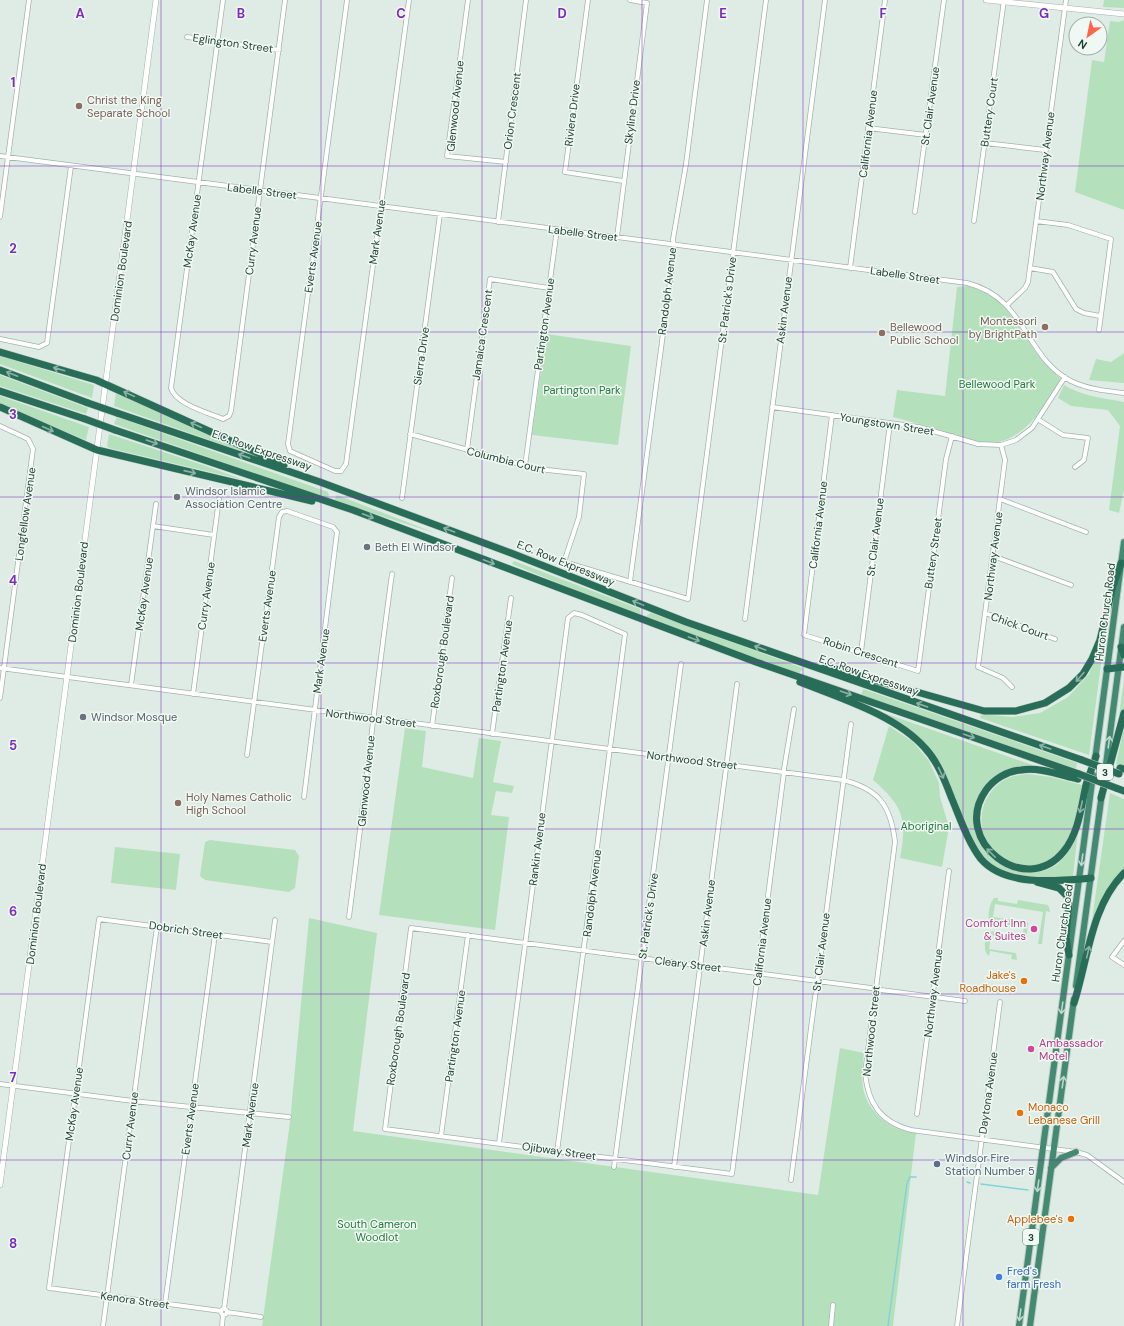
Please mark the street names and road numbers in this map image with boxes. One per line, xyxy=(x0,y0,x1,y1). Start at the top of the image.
street label: Eglington Street xyxy=(192,30,274,56)
street label: Glenwood Avenue xyxy=(443,60,467,152)
street label: St. Clair Avenue xyxy=(918,66,942,146)
street label: Orion Crescent xyxy=(500,72,524,150)
street label: Buttery Court xyxy=(977,76,1001,148)
street label: Skyline Drive xyxy=(621,79,643,145)
street label: Riviera Drive xyxy=(561,83,583,147)
street label: California Avenue xyxy=(856,89,880,179)
street label: Northway Avenue xyxy=(1033,111,1057,201)
street label: Labelle Street xyxy=(226,180,298,202)
street label: McKay Avenue xyxy=(180,193,204,269)
street label: Mark Avenue xyxy=(366,199,388,265)
street label: Curry Avenue xyxy=(242,206,264,276)
street label: Dominion Boulevard xyxy=(107,220,135,322)
street label: Everts Avenue xyxy=(301,220,325,294)
street label: Labelle Street xyxy=(547,222,619,244)
street label: Randolph Avenue xyxy=(655,246,679,336)
street label: St. Patrick's Drive xyxy=(715,256,739,344)
street label: Labelle Street xyxy=(869,263,941,287)
street label: Askin Avenue xyxy=(773,276,795,344)
street label: Partington Avenue xyxy=(531,277,557,371)
street label: Jamaica Crescent xyxy=(469,289,495,381)
street label: Sierra Drive xyxy=(410,326,432,386)
street label: Youngstown Street xyxy=(839,410,935,438)
street label: E.C. Row Expressway xyxy=(210,426,314,474)
street label: Columbia Court xyxy=(465,443,547,477)
street label: Longfellow Avenue xyxy=(12,466,38,562)
street label: California Avenue xyxy=(806,480,830,570)
street label: St. Clair Avenue xyxy=(863,497,887,577)
street label: Northway Avenue xyxy=(981,511,1005,601)
street label: Buttery Street xyxy=(921,516,945,590)
street label: E.C. Row Expressway xyxy=(515,537,617,589)
street label: Dominion Boulevard xyxy=(65,541,91,643)
street label: McKay Avenue xyxy=(132,556,156,632)
street label: Curry Avenue xyxy=(194,561,218,631)
street label: Huron Church Road xyxy=(1092,562,1118,662)
street label: Everts Avenue xyxy=(255,569,279,643)
street label: Roxborough Boulevard xyxy=(427,595,457,709)
street label: Chick Court xyxy=(989,609,1051,643)
street label: Partington Avenue xyxy=(489,619,515,713)
street label: Mark Avenue xyxy=(310,628,332,694)
street label: Robin Crescent xyxy=(822,633,900,671)
street label: E.C. Row Expressway xyxy=(817,651,921,699)
street label: Northwood Street xyxy=(325,706,417,730)
street label: Glenwood Avenue xyxy=(354,735,378,827)
street label: Northwood Street xyxy=(646,748,738,772)
road number: 3 xyxy=(1097,764,1113,780)
street label: Rankin Avenue xyxy=(526,812,548,886)
street label: Randolph Avenue xyxy=(580,848,604,938)
street label: Dominion Boulevard xyxy=(23,863,49,965)
street label: St. Patrick's Drive xyxy=(635,872,661,960)
street label: Askin Avenue xyxy=(696,879,718,947)
street label: Huron Church Road xyxy=(1048,883,1076,983)
street label: California Avenue xyxy=(750,897,774,987)
street label: St. Clair Avenue xyxy=(809,912,833,992)
street label: Dobrich Street xyxy=(148,918,224,942)
street label: Northway Avenue xyxy=(921,948,945,1038)
street label: Cleary Street xyxy=(654,953,722,975)
street label: Roxborough Boulevard xyxy=(383,972,413,1086)
street label: Northwood Street xyxy=(859,985,883,1077)
street label: Partington Avenue xyxy=(442,989,468,1083)
street label: Daytona Avenue xyxy=(975,1051,1001,1135)
street label: McKay Avenue xyxy=(62,1066,86,1142)
street label: Everts Avenue xyxy=(178,1082,202,1156)
street label: Mark Avenue xyxy=(239,1082,261,1148)
street label: Curry Avenue xyxy=(119,1091,141,1161)
street label: Ojibway Street xyxy=(521,1139,597,1163)
road number: 3 xyxy=(1023,1229,1039,1245)
street label: Kenora Street xyxy=(100,1288,170,1312)

